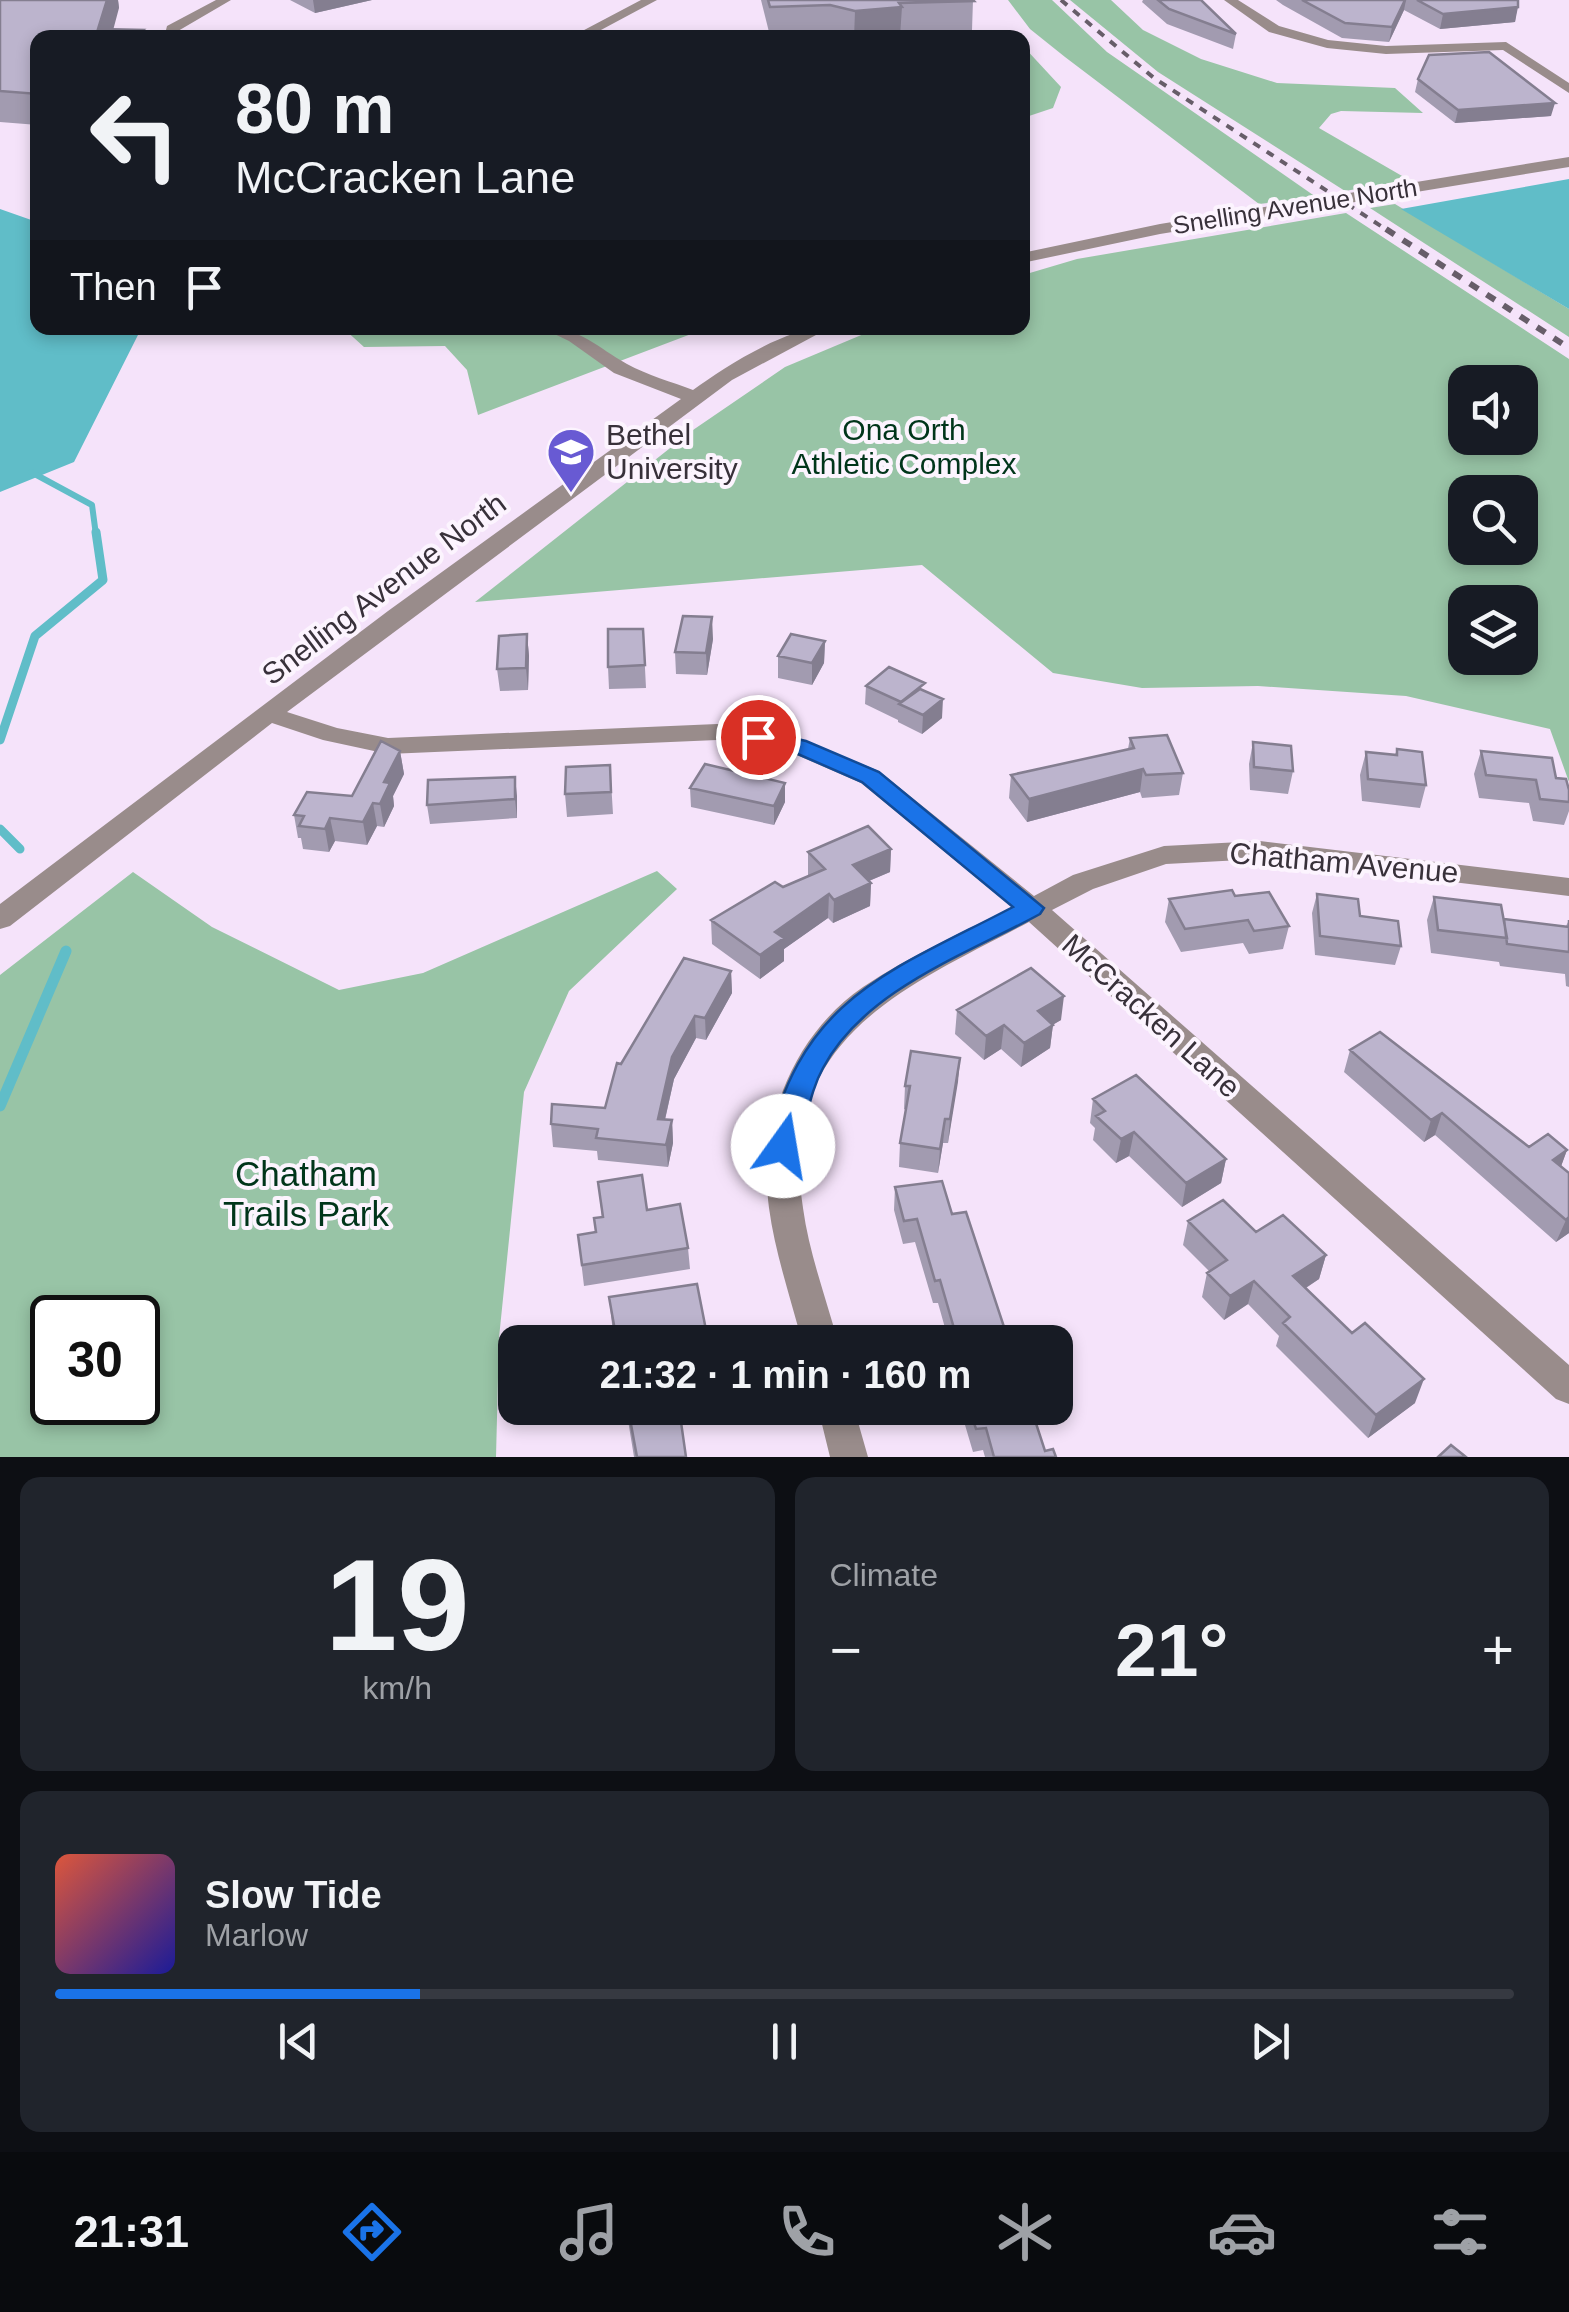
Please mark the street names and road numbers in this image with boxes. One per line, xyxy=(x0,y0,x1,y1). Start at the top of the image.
street label: Snelling Avenue North xyxy=(1171,173,1419,239)
street label: Snelling Avenue North xyxy=(255,486,512,691)
street label: Chatham Avenue xyxy=(1228,836,1460,889)
street label: McCracken Lane xyxy=(1056,927,1247,1104)

